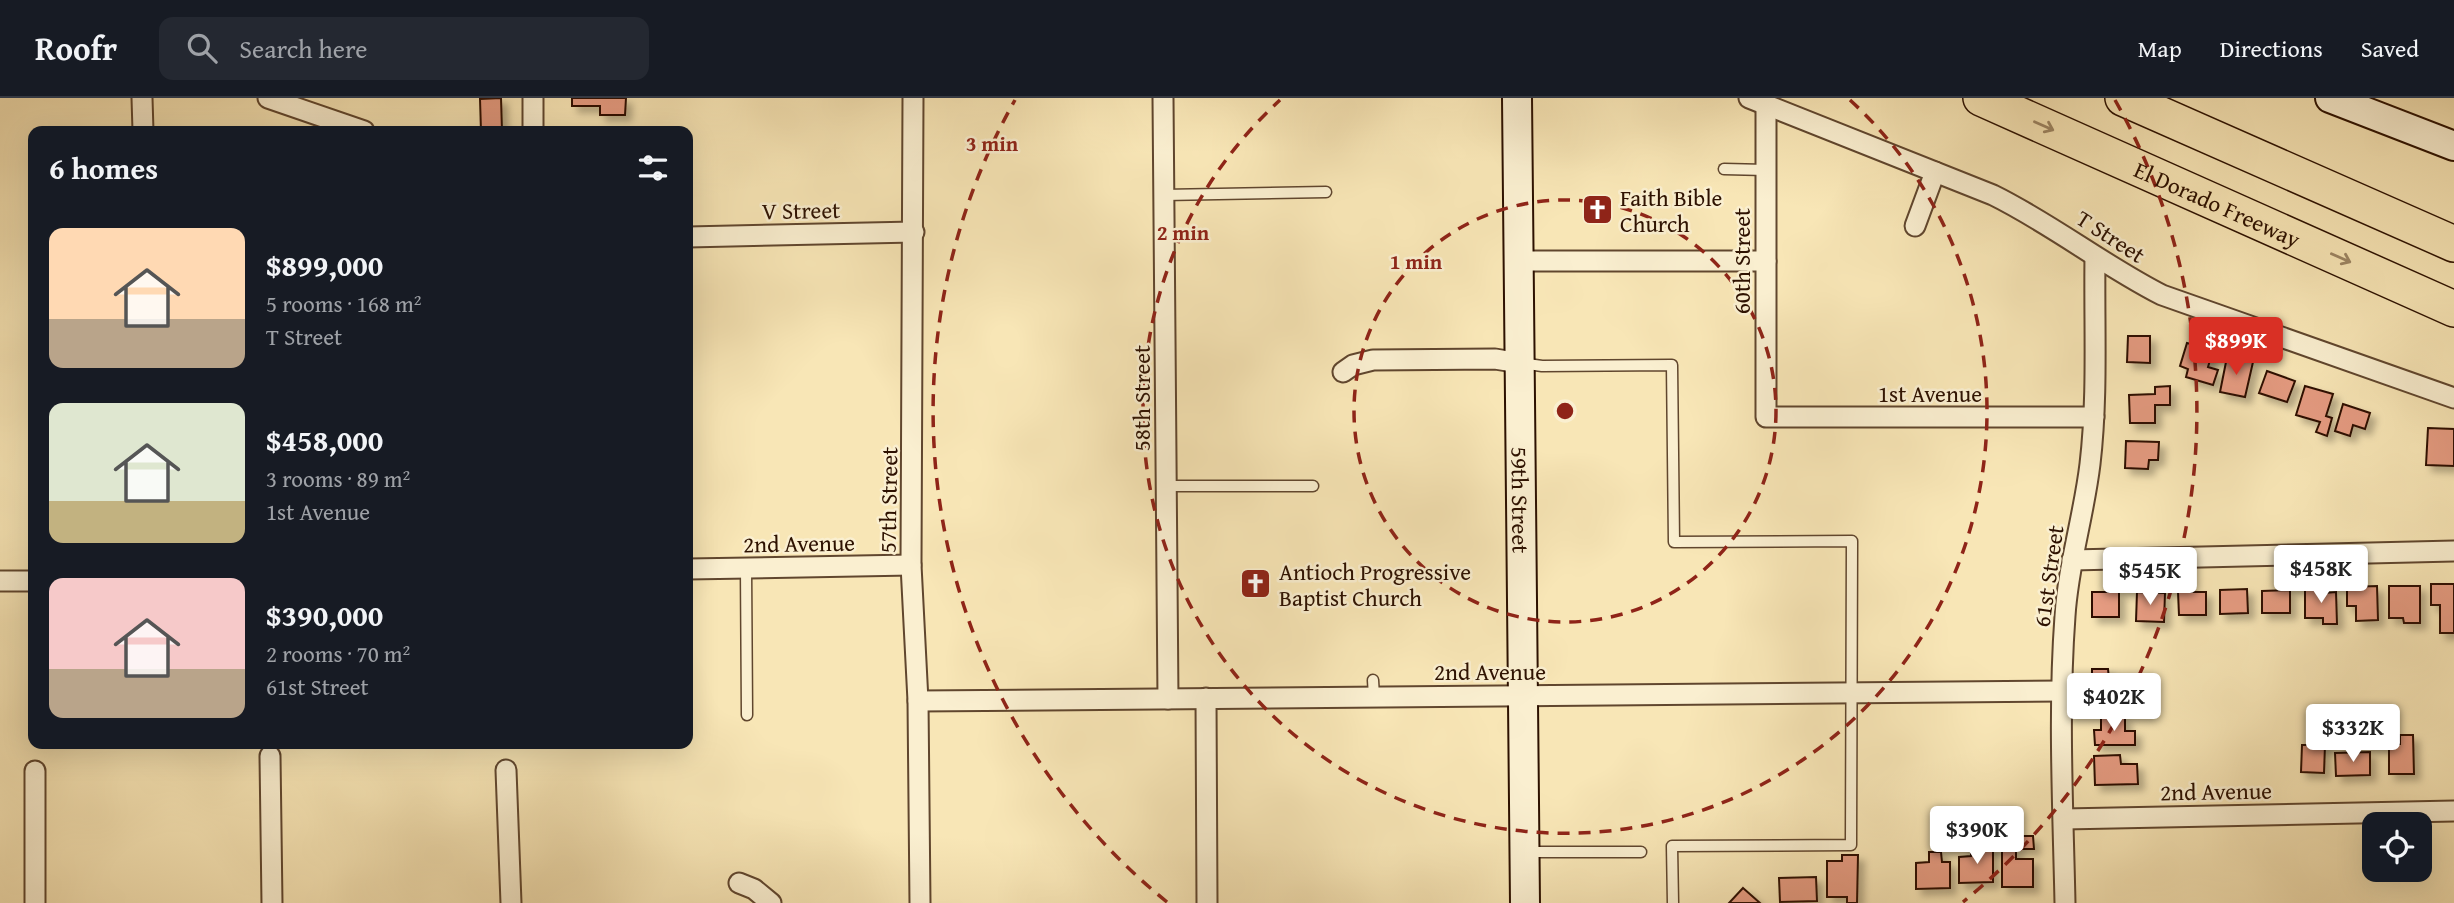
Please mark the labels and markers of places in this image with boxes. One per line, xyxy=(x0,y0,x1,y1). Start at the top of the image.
place label: Faith Bible Church xyxy=(1620,181,1722,240)
church icon: Faith Bible Church xyxy=(1580,193,1614,227)
pin: $899K xyxy=(2187,317,2285,377)
centre of rings xyxy=(1553,399,1577,423)
pin: $458K xyxy=(2272,546,2370,605)
pin: $545K xyxy=(2101,547,2199,607)
place label: Antioch Progressive Baptist Church xyxy=(1279,555,1471,614)
church icon: Antioch Progressive Baptist Church xyxy=(1239,567,1273,601)
pin: $402K xyxy=(2065,674,2163,733)
pin: $332K xyxy=(2304,704,2402,764)
pin: $390K xyxy=(1928,806,2026,866)

